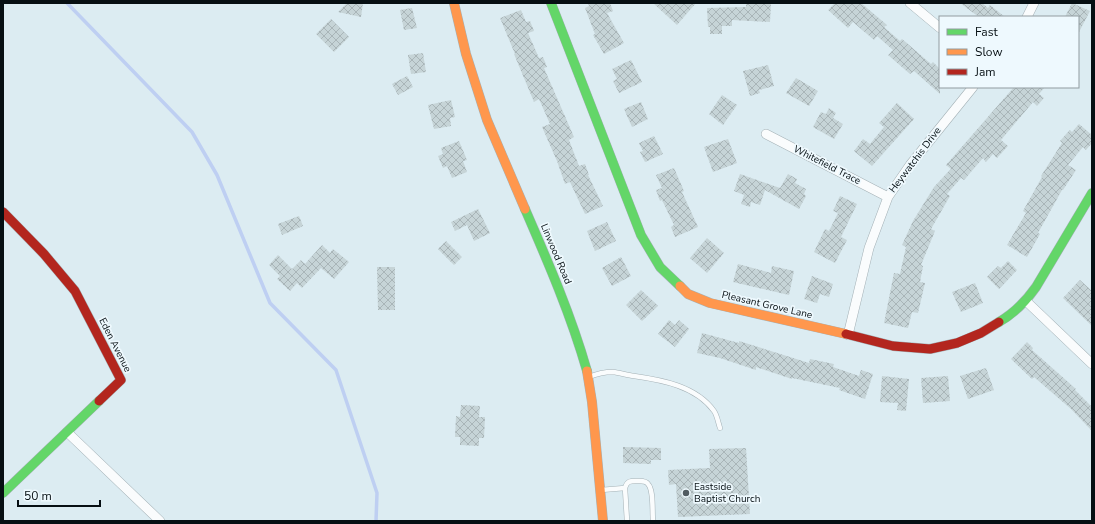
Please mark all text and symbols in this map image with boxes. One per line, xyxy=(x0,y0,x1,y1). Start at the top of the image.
legend xyxy=(939,16,1079,88)
text: Fast xyxy=(975,24,998,40)
text: Slow xyxy=(975,44,1003,60)
text: Jam xyxy=(974,64,996,80)
street label: Heywatchis Drive xyxy=(886,124,944,196)
street label: Whitefield Trace xyxy=(791,142,863,188)
street label: Linwood Road xyxy=(537,222,575,287)
street label: Pleasant Grove Lane xyxy=(720,288,814,322)
street label: Eden Avenue xyxy=(95,315,135,375)
place label: Eastside Baptist Church xyxy=(694,480,760,506)
scale bar xyxy=(18,482,100,508)
text: 50 m xyxy=(24,488,52,504)
marker: Eastside Baptist Church xyxy=(681,488,691,498)

